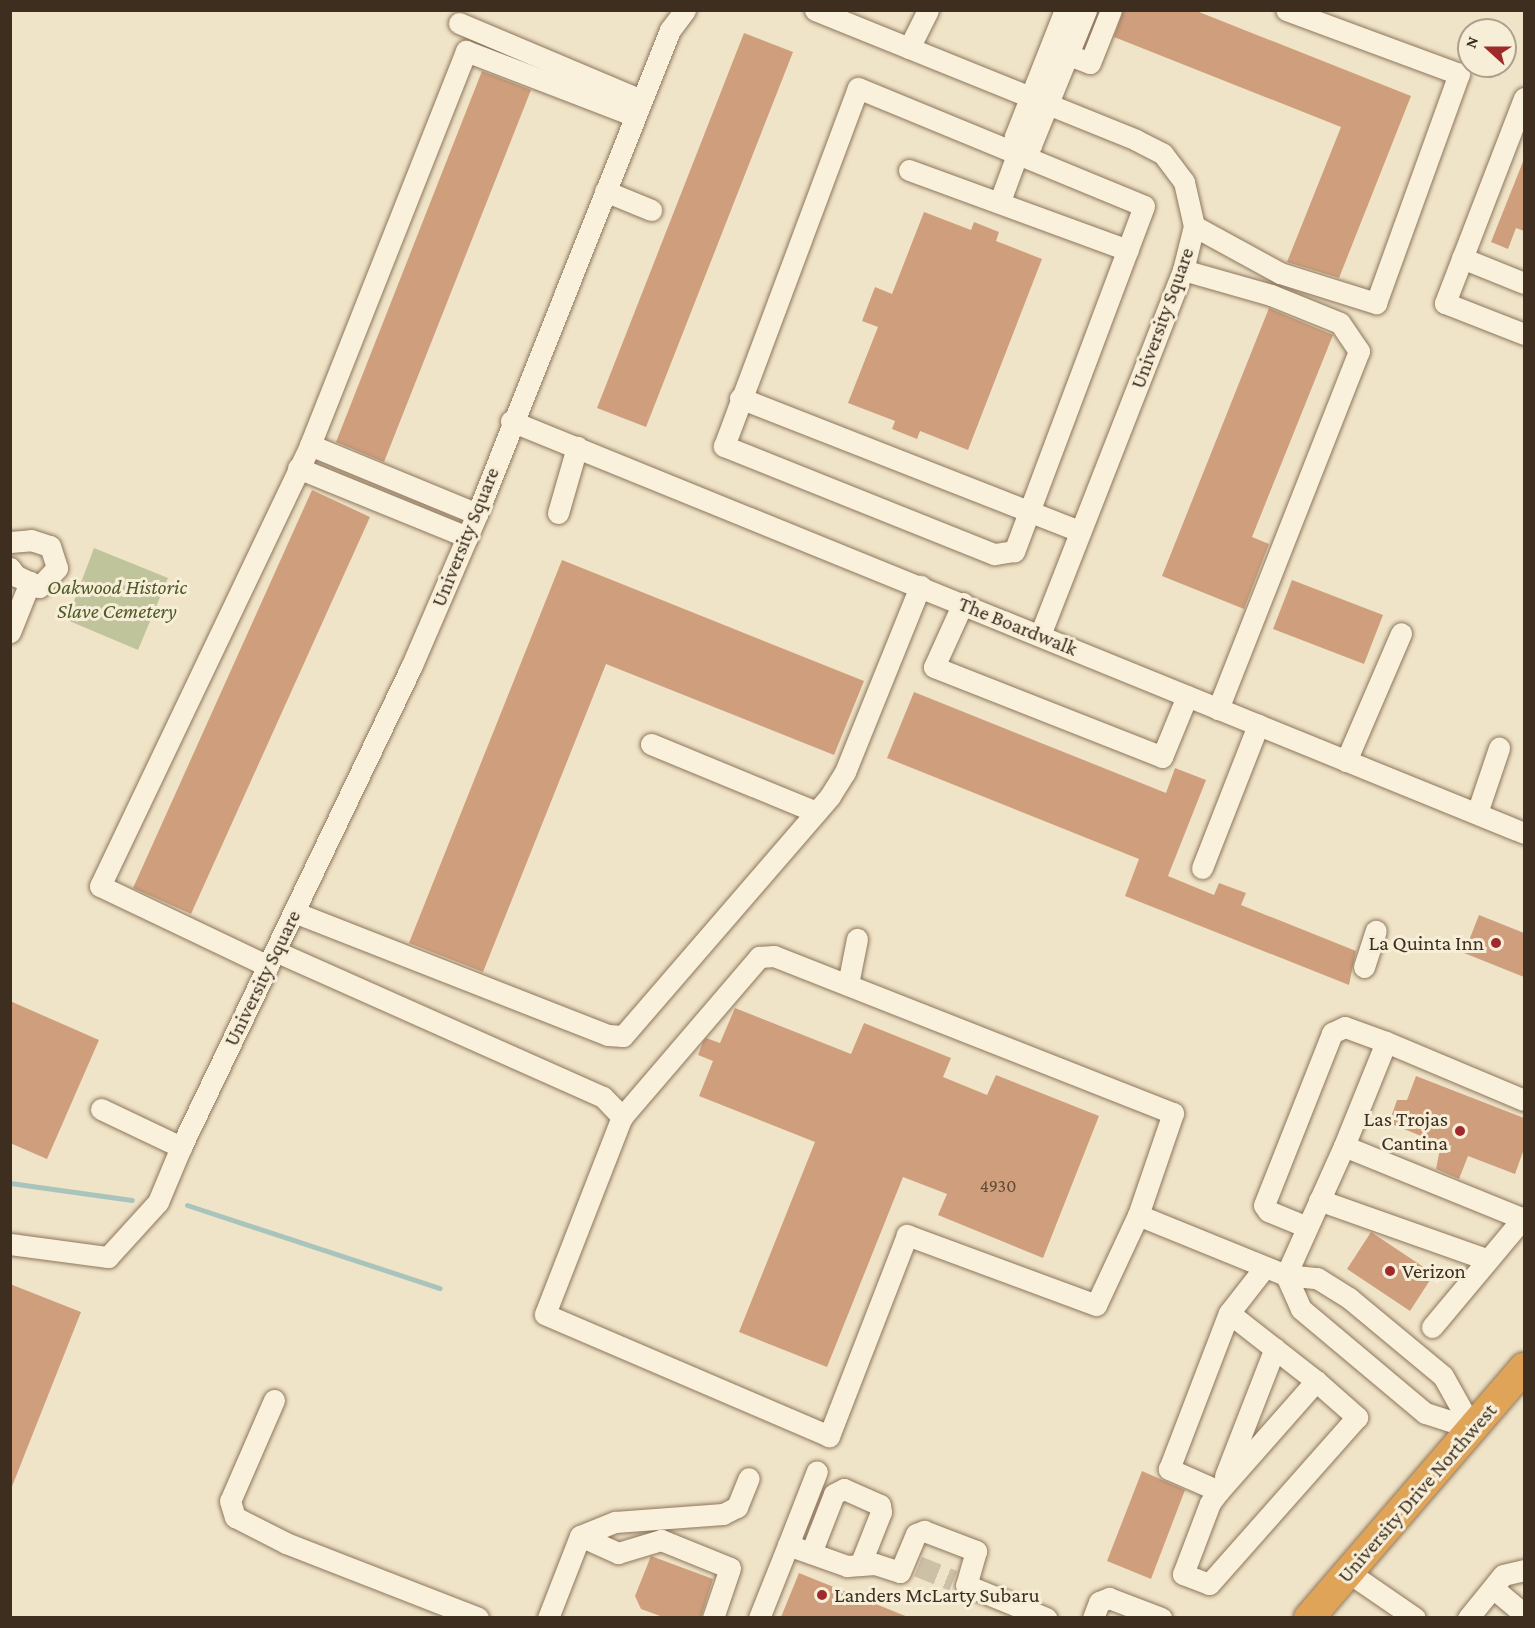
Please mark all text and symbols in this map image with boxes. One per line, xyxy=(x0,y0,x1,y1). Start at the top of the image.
north arrow xyxy=(1457,18,1517,78)
text: N xyxy=(1462,34,1481,50)
street label: University Square xyxy=(1125,244,1199,392)
street label: University Square xyxy=(426,464,504,610)
park label: Oakwood Historic Slave Cemetery xyxy=(47,574,187,624)
street label: The Boardwalk xyxy=(955,591,1081,661)
street label: University Square xyxy=(218,906,306,1050)
place label: La Quinta Inn xyxy=(1368,930,1484,956)
marker: La Quinta Inn xyxy=(1489,936,1503,950)
place label: Las Trojas Cantina xyxy=(1364,1106,1448,1156)
marker: Las Trojas Cantina xyxy=(1453,1124,1467,1138)
house number: 4930 xyxy=(980,1175,1016,1197)
place label: Verizon xyxy=(1402,1258,1466,1284)
marker: Verizon xyxy=(1383,1264,1397,1278)
street label: University Drive Northwest xyxy=(1332,1398,1502,1588)
place label: Landers McLarty Subaru xyxy=(834,1582,1040,1608)
marker: Landers McLarty Subaru xyxy=(815,1588,829,1602)

